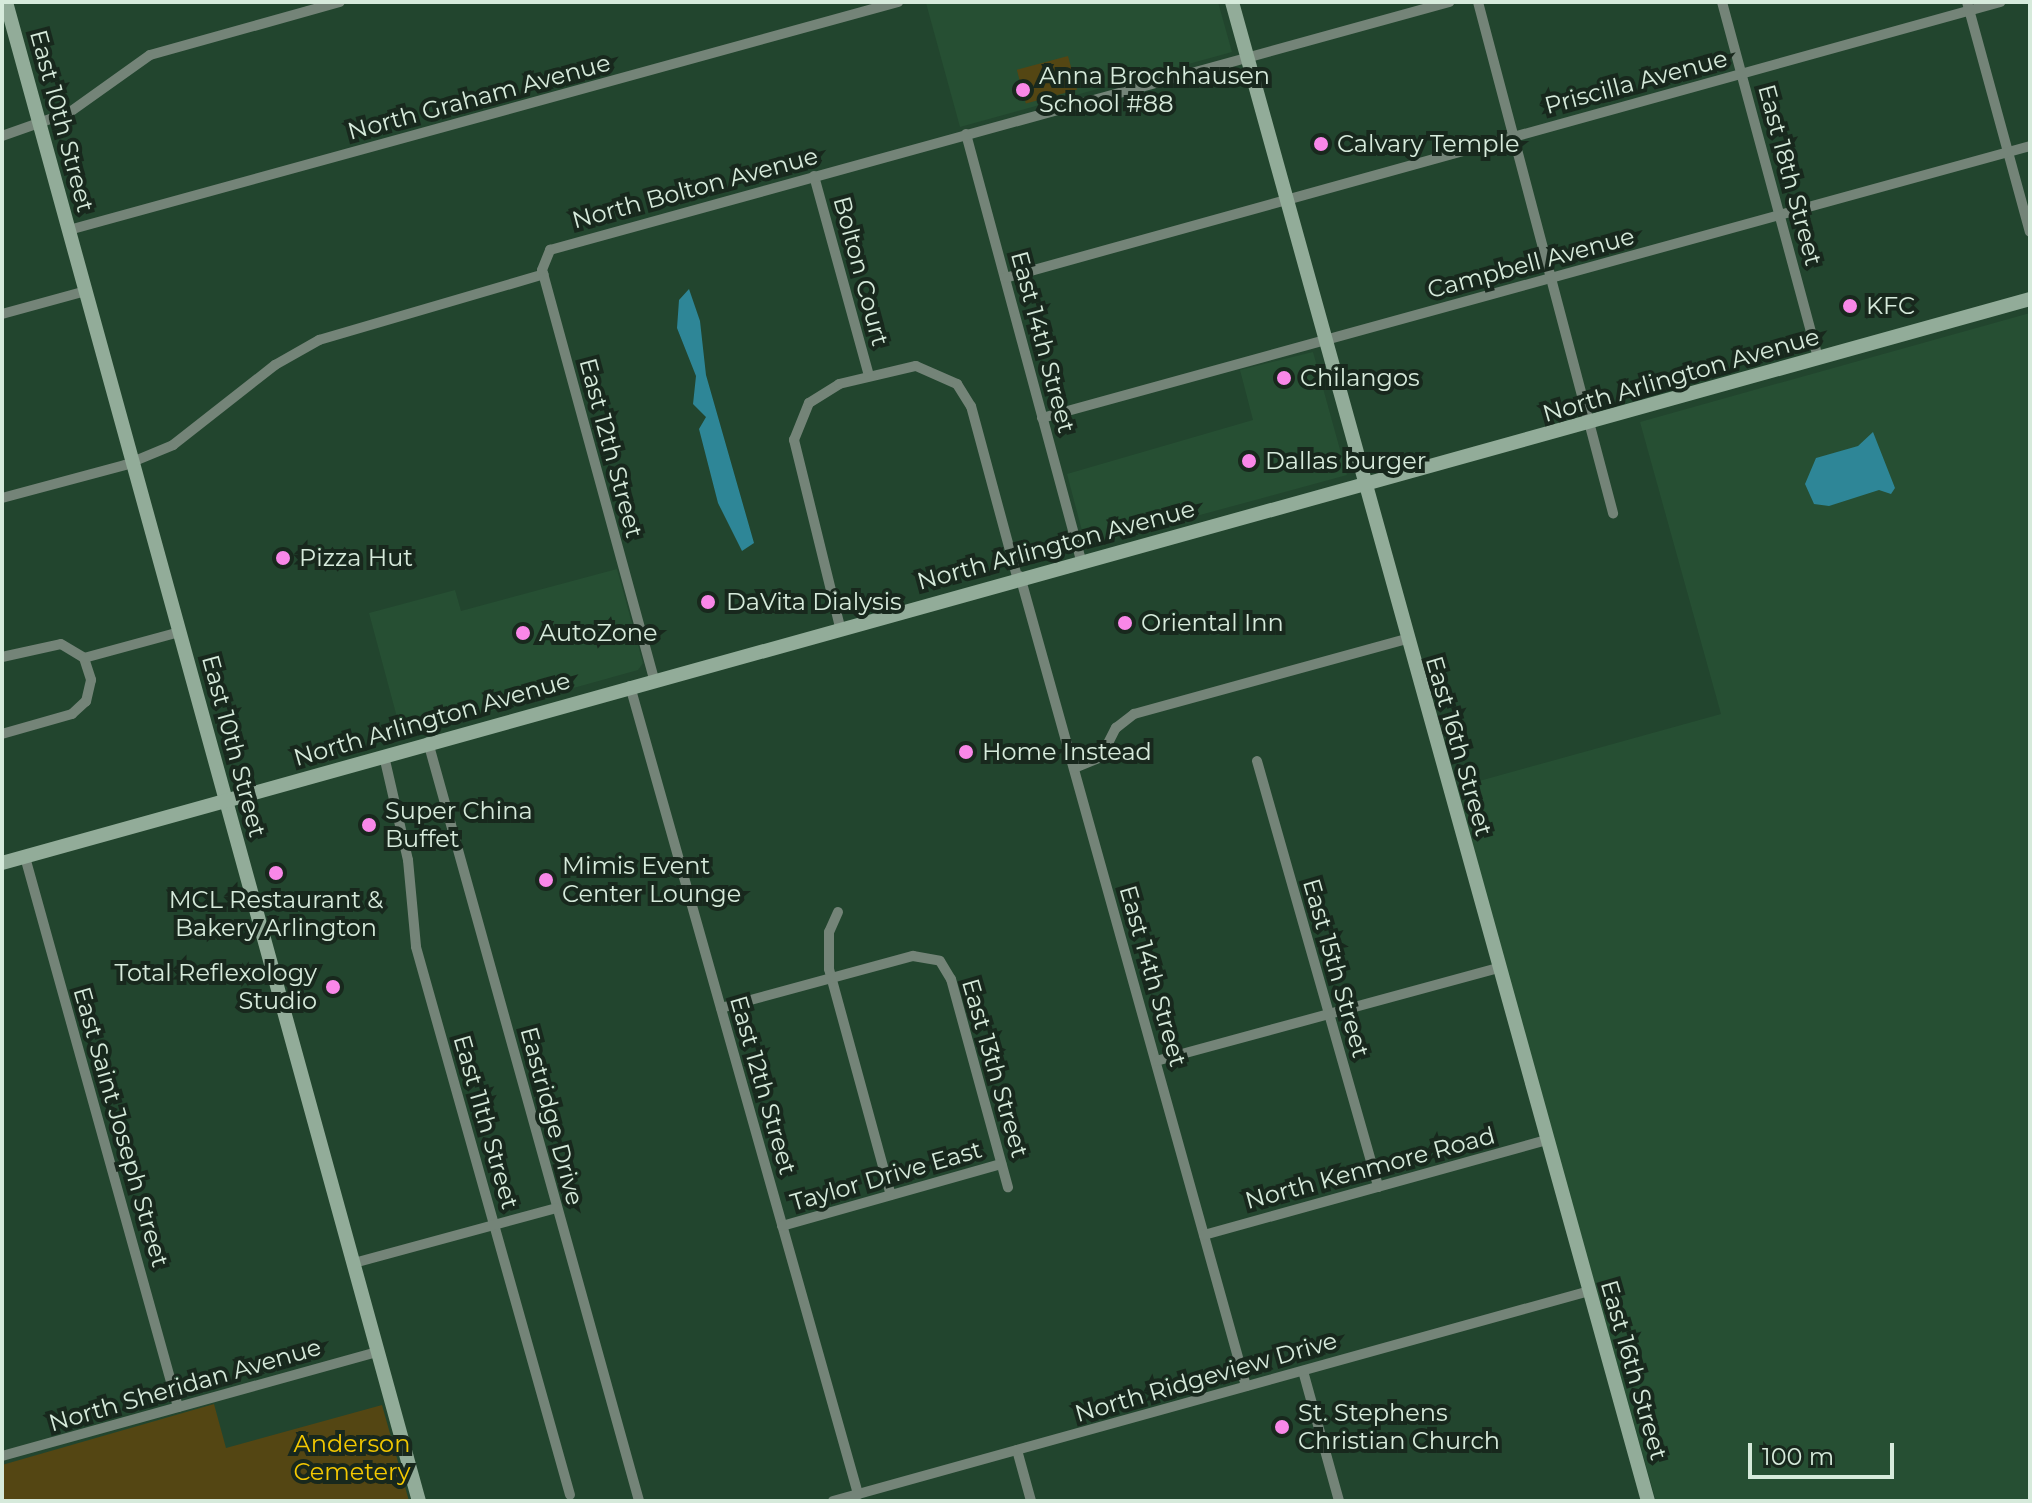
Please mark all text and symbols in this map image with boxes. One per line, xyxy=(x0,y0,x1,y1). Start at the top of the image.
street label: East 10th Street xyxy=(24,27,100,215)
street label: Priscilla Avenue xyxy=(1541,44,1731,120)
street label: North Graham Avenue xyxy=(344,48,614,146)
place label: Anna Brochhausen School #88 xyxy=(1039,62,1270,118)
marker: Anna Brochhausen School #88 xyxy=(1014,81,1032,99)
street label: East 18th Street xyxy=(1752,81,1828,269)
place label: Calvary Temple xyxy=(1337,130,1520,158)
marker: Calvary Temple xyxy=(1312,135,1330,153)
street label: North Bolton Avenue xyxy=(569,141,821,235)
street label: Bolton Court xyxy=(827,193,895,349)
street label: Campbell Avenue xyxy=(1424,221,1638,305)
street label: East 14th Street xyxy=(1005,248,1081,436)
place label: KFC xyxy=(1866,292,1915,320)
marker: KFC xyxy=(1841,297,1859,315)
street label: North Arlington Avenue xyxy=(1539,322,1823,428)
street label: East 12th Street xyxy=(573,355,649,541)
place label: Chilangos xyxy=(1300,364,1420,392)
marker: Chilangos xyxy=(1275,369,1293,387)
place label: Dallas burger xyxy=(1265,447,1426,475)
marker: Dallas burger xyxy=(1240,452,1258,470)
street label: North Arlington Avenue xyxy=(914,494,1198,596)
place label: Pizza Hut xyxy=(299,544,413,572)
marker: Pizza Hut xyxy=(274,549,292,567)
place label: DaVita Dialysis xyxy=(726,588,902,616)
marker: DaVita Dialysis xyxy=(697,591,719,613)
place label: Oriental Inn xyxy=(1141,609,1284,637)
marker: Oriental Inn xyxy=(1116,614,1134,632)
place label: AutoZone xyxy=(539,619,657,647)
marker: AutoZone xyxy=(514,624,532,642)
street label: East 10th Street xyxy=(196,652,272,840)
street label: East 16th Street xyxy=(1420,653,1498,839)
street label: North Arlington Avenue xyxy=(290,666,574,772)
place label: Home Instead xyxy=(982,738,1152,766)
marker: Home Instead xyxy=(957,743,975,761)
place label: Super China Buffet xyxy=(385,797,533,853)
marker: Super China Buffet xyxy=(360,816,378,834)
place label: Mimis Event Center Lounge xyxy=(562,852,741,908)
marker: MCL Restaurant & Bakery Arlington xyxy=(267,864,285,882)
marker: Mimis Event Center Lounge xyxy=(537,871,555,889)
street label: East 15th Street xyxy=(1297,875,1375,1061)
street label: East 14th Street xyxy=(1113,882,1193,1070)
place label: MCL Restaurant & Bakery Arlington xyxy=(169,886,383,942)
place label: Total Reflexology Studio xyxy=(114,959,317,1015)
street label: East 13th Street xyxy=(956,975,1034,1161)
marker: Total Reflexology Studio xyxy=(324,978,342,996)
street label: East Saint Joseph Street xyxy=(67,984,175,1270)
street label: East 12th Street xyxy=(724,992,802,1178)
street label: Eastridge Drive xyxy=(514,1024,590,1208)
street label: East 11th Street xyxy=(447,1032,525,1212)
street label: North Kenmore Road xyxy=(1242,1121,1498,1215)
street label: Taylor Drive East xyxy=(787,1135,985,1217)
street label: East 16th Street xyxy=(1595,1277,1673,1463)
street label: North Ridgeview Drive xyxy=(1072,1326,1340,1428)
street label: North Sheridan Avenue xyxy=(46,1332,324,1438)
place label: St. Stephens Christian Church xyxy=(1298,1399,1500,1455)
marker: St. Stephens Christian Church xyxy=(1273,1418,1291,1436)
scale bar xyxy=(1752,1427,1898,1477)
park label: Anderson Cemetery xyxy=(293,1430,411,1486)
text: 100 m xyxy=(1762,1442,1834,1471)

